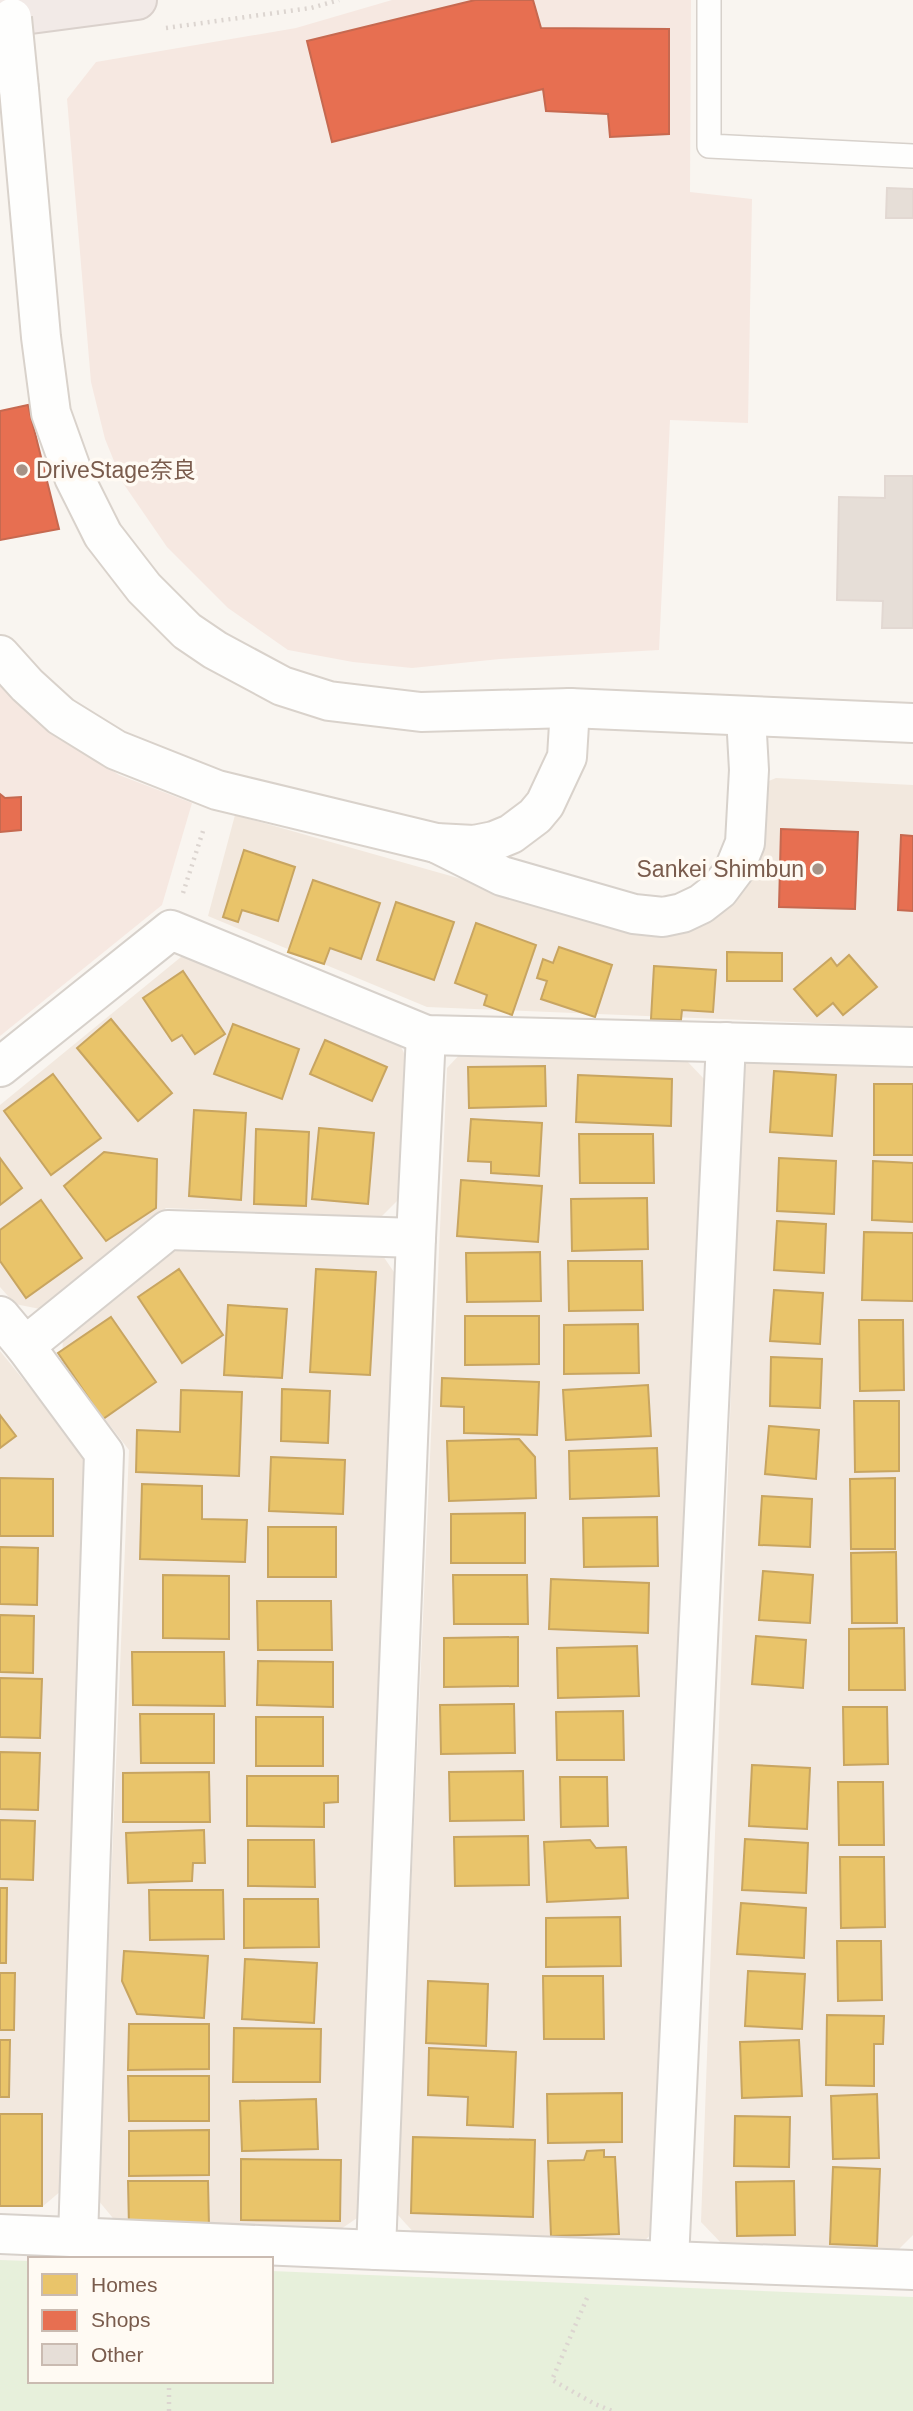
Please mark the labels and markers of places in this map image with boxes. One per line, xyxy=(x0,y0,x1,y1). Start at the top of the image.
place label: DriveStage奈良 xyxy=(36,457,196,483)
marker: DriveStage奈良 xyxy=(14,462,30,478)
place label: Sankei Shimbun xyxy=(637,856,804,882)
marker: Sankei Shimbun xyxy=(810,861,826,877)

